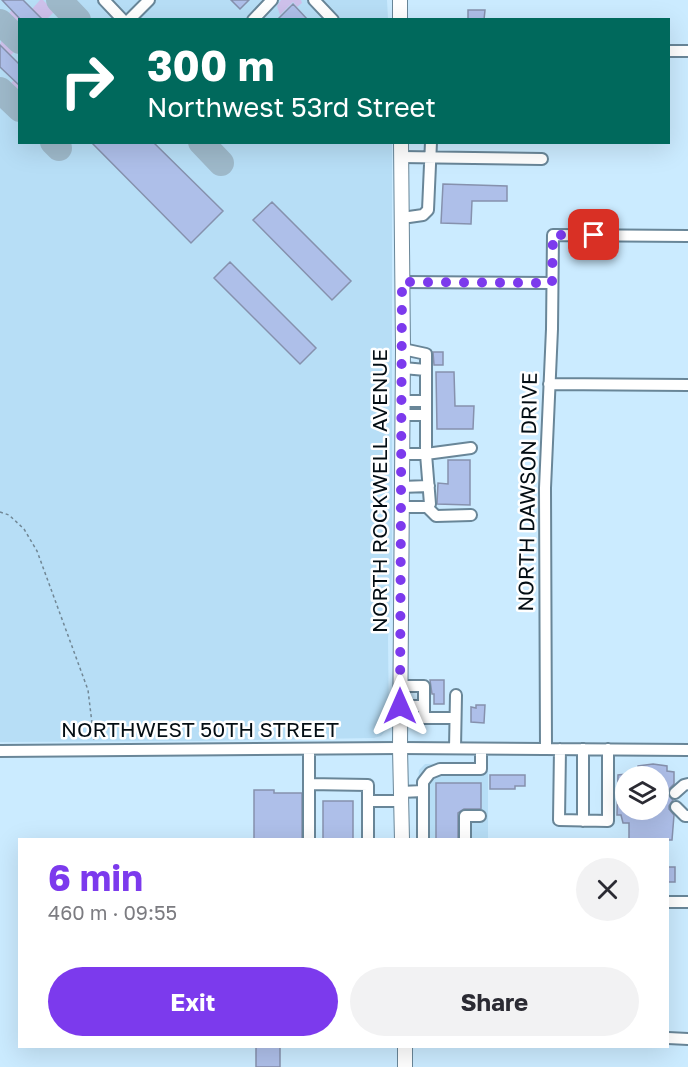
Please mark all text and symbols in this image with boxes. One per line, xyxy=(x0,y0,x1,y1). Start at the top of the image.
text: 300 m xyxy=(147,40,274,90)
icon: right xyxy=(48,42,126,120)
text: Northwest 53rd Street xyxy=(147,91,436,123)
pin xyxy=(568,209,619,260)
icon: arrive xyxy=(577,218,610,251)
street label: NORTH ROCKWELL AVENUE xyxy=(366,349,392,633)
street label: NORTH DAWSON DRIVE xyxy=(512,372,542,612)
position arrow xyxy=(368,674,432,738)
street label: NORTHWEST 50TH STREET xyxy=(61,716,339,742)
map controls xyxy=(615,766,669,820)
button: layers xyxy=(615,766,669,820)
text: 6 min xyxy=(48,856,143,899)
button: close xyxy=(576,858,639,921)
text: 460 m · 09:55 xyxy=(48,900,177,924)
button: Exit xyxy=(48,967,338,1036)
button: Share xyxy=(350,967,639,1036)

